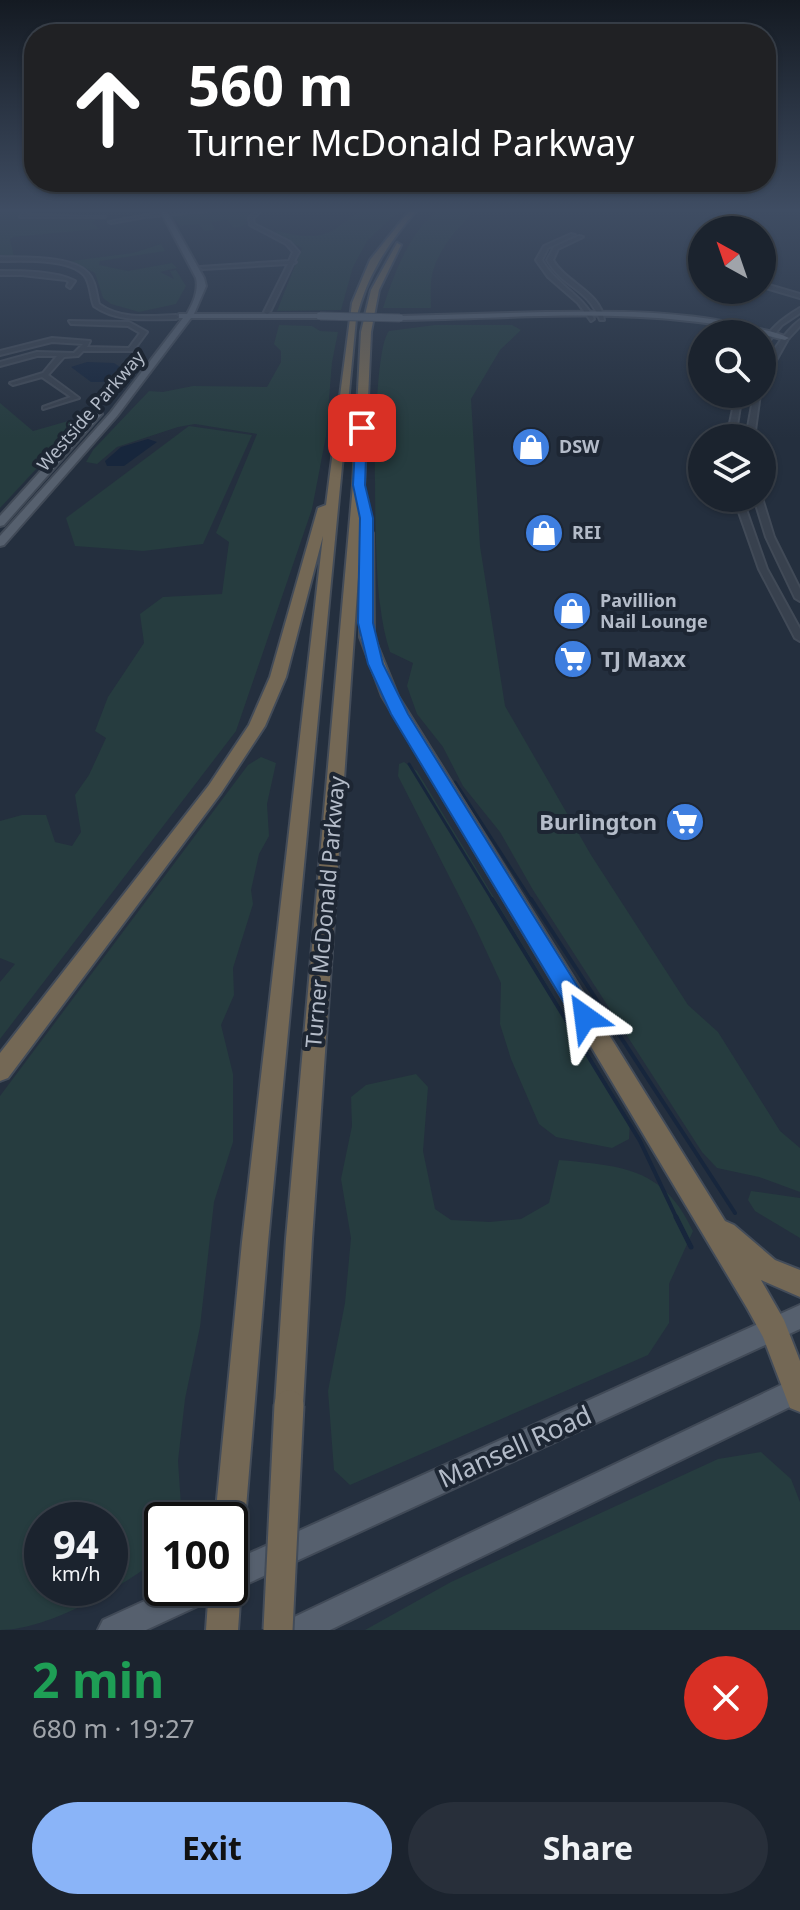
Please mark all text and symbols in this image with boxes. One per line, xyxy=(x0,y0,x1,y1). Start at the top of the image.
text: 560 m xyxy=(188,46,353,122)
icon: ahead xyxy=(56,56,160,160)
text: Turner McDonald Parkway xyxy=(188,118,634,167)
north arrow xyxy=(688,216,776,304)
map controls xyxy=(688,216,776,512)
button: search xyxy=(688,320,776,408)
street label: Westside Parkway xyxy=(31,344,150,476)
pin xyxy=(328,394,396,462)
icon: arrive xyxy=(340,406,384,450)
button: layers xyxy=(688,424,776,512)
shop icon: DSW xyxy=(510,426,552,468)
place label: DSW xyxy=(559,434,600,458)
shop icon: REI xyxy=(523,512,565,554)
place label: REI xyxy=(572,520,601,544)
place label: Pavillion Nail Lounge xyxy=(600,588,708,633)
shop icon: Pavillion Nail Lounge xyxy=(551,590,593,632)
supermarket icon: TJ Maxx xyxy=(552,638,594,680)
place label: TJ Maxx xyxy=(601,643,686,673)
street label: Turner McDonald Parkway xyxy=(297,774,351,1049)
supermarket icon: Burlington xyxy=(664,801,706,843)
place label: Burlington xyxy=(539,806,657,836)
position arrow xyxy=(543,975,627,1059)
street label: Mansell Road xyxy=(432,1396,597,1496)
speed limit sign: 100 xyxy=(144,1502,248,1606)
text: 94 xyxy=(53,1516,99,1571)
text: km/h xyxy=(51,1560,101,1587)
text: 2 min xyxy=(32,1647,164,1712)
button: close xyxy=(684,1656,768,1740)
text: 680 m · 19:27 xyxy=(32,1710,195,1746)
button: Exit xyxy=(32,1802,392,1894)
button: Share xyxy=(408,1802,768,1894)

